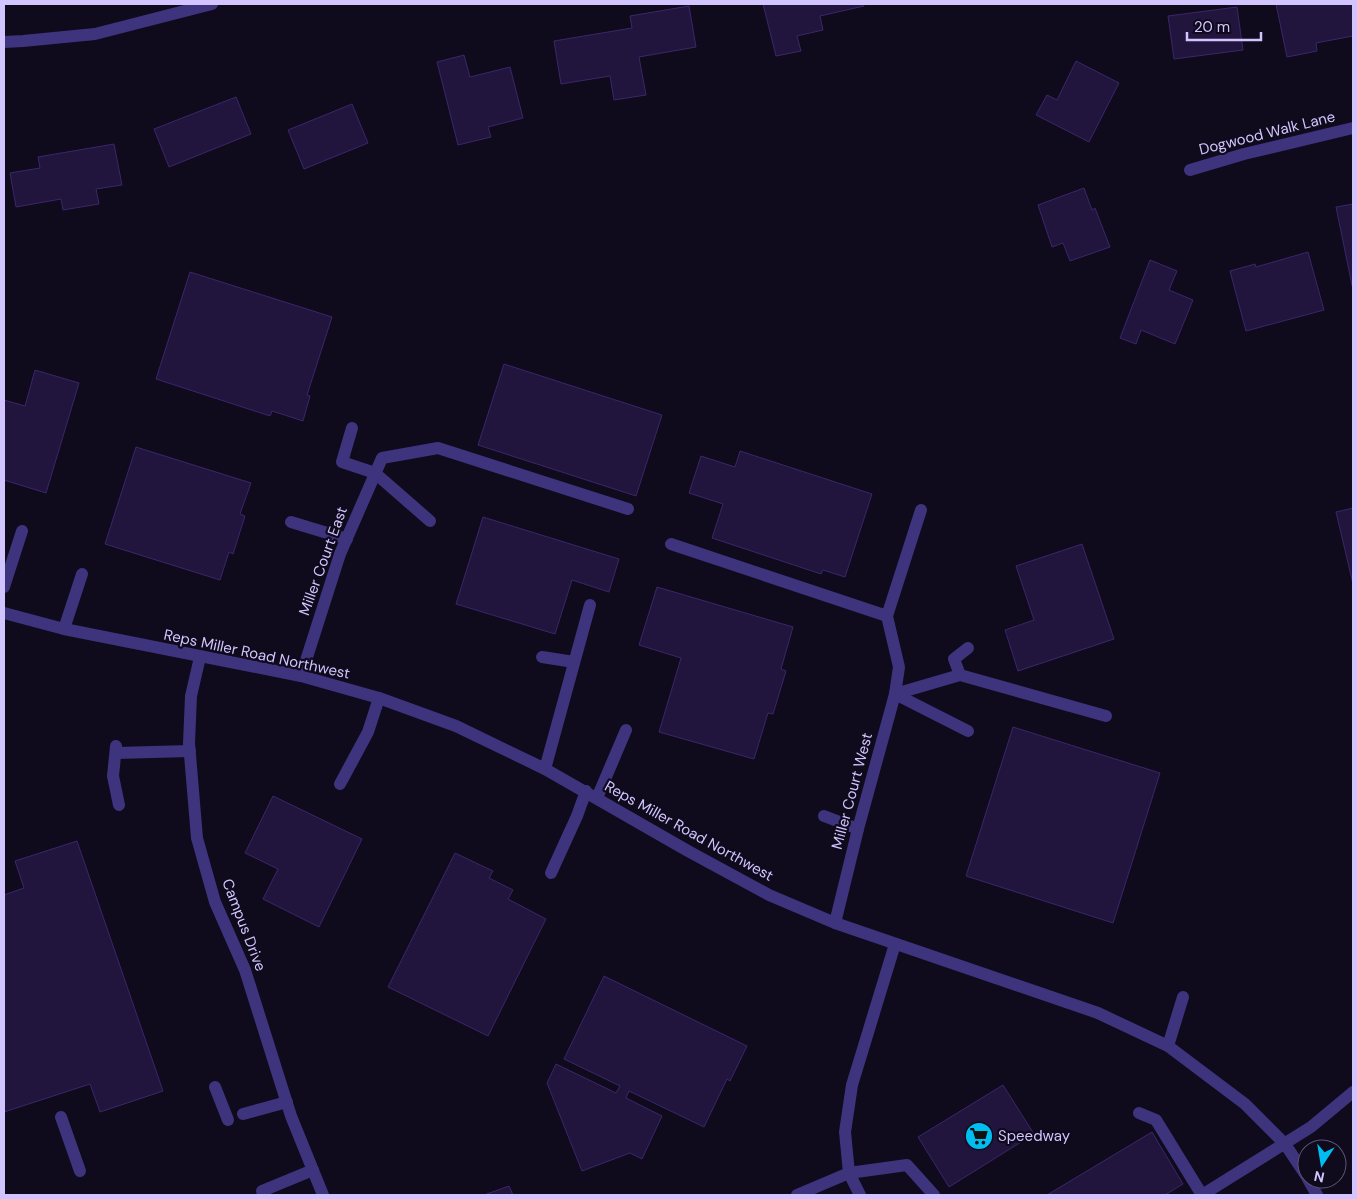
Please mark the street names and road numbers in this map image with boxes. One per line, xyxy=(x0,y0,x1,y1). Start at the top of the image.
street label: Dogwood Walk Lane xyxy=(1197,106,1337,160)
street label: Miller Court East xyxy=(294,504,352,618)
street label: Reps Miller Road Northwest xyxy=(162,624,352,684)
street label: Miller Court West xyxy=(827,730,877,852)
street label: Reps Miller Road Northwest xyxy=(601,776,777,886)
street label: Campus Drive xyxy=(217,876,271,974)

